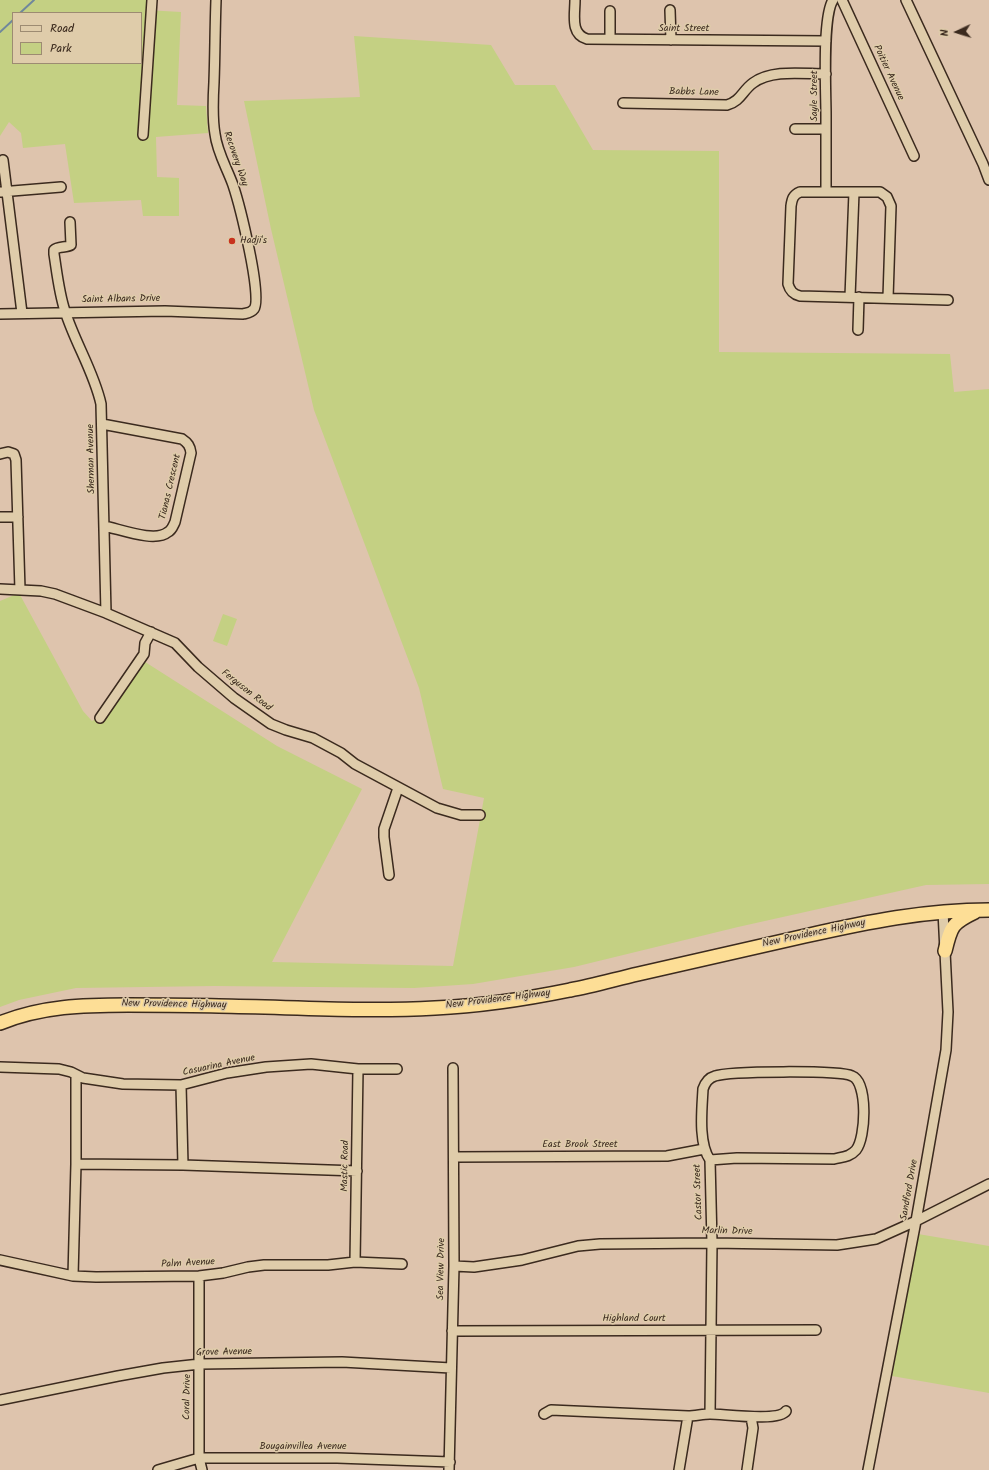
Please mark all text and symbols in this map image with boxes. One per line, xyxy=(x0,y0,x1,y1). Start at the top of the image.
legend xyxy=(12,12,142,64)
north arrow xyxy=(937,12,977,52)
text: Road xyxy=(50,19,74,38)
street label: Saint Street xyxy=(659,23,709,35)
text: N xyxy=(936,29,954,37)
text: Park xyxy=(50,39,72,58)
street label: Poitier Avenue xyxy=(870,43,906,103)
street label: Sayle Street xyxy=(809,70,821,122)
street label: Babbs Lane xyxy=(669,87,719,99)
street label: Recovery Way xyxy=(220,130,250,188)
place label: Hadji's xyxy=(240,235,267,247)
marker: Hadji's xyxy=(227,236,237,246)
street label: Saint Albans Drive xyxy=(82,293,160,307)
street label: Sherman Avenue xyxy=(85,424,99,494)
street label: Tianas Crescent xyxy=(158,453,184,521)
street label: Ferguson Road xyxy=(218,668,274,714)
street label: New Providence Highway xyxy=(761,917,867,951)
street label: New Providence Highway xyxy=(445,988,551,1012)
street label: New Providence Highway xyxy=(121,998,227,1012)
street label: Casuarina Avenue xyxy=(182,1052,256,1080)
street label: East Brook Street xyxy=(542,1139,618,1151)
street label: Mastic Road xyxy=(340,1140,352,1192)
street label: Sandford Drive xyxy=(899,1159,921,1221)
street label: Castor Street xyxy=(692,1164,706,1220)
street label: Marlin Drive xyxy=(701,1226,753,1238)
street label: Sea View Drive xyxy=(435,1238,449,1300)
street label: Palm Avenue xyxy=(161,1257,215,1271)
street label: Highland Court xyxy=(602,1313,666,1325)
street label: Grove Avenue xyxy=(196,1347,252,1359)
street label: Coral Drive xyxy=(182,1374,194,1420)
street label: Bougainvillea Avenue xyxy=(260,1441,346,1453)

